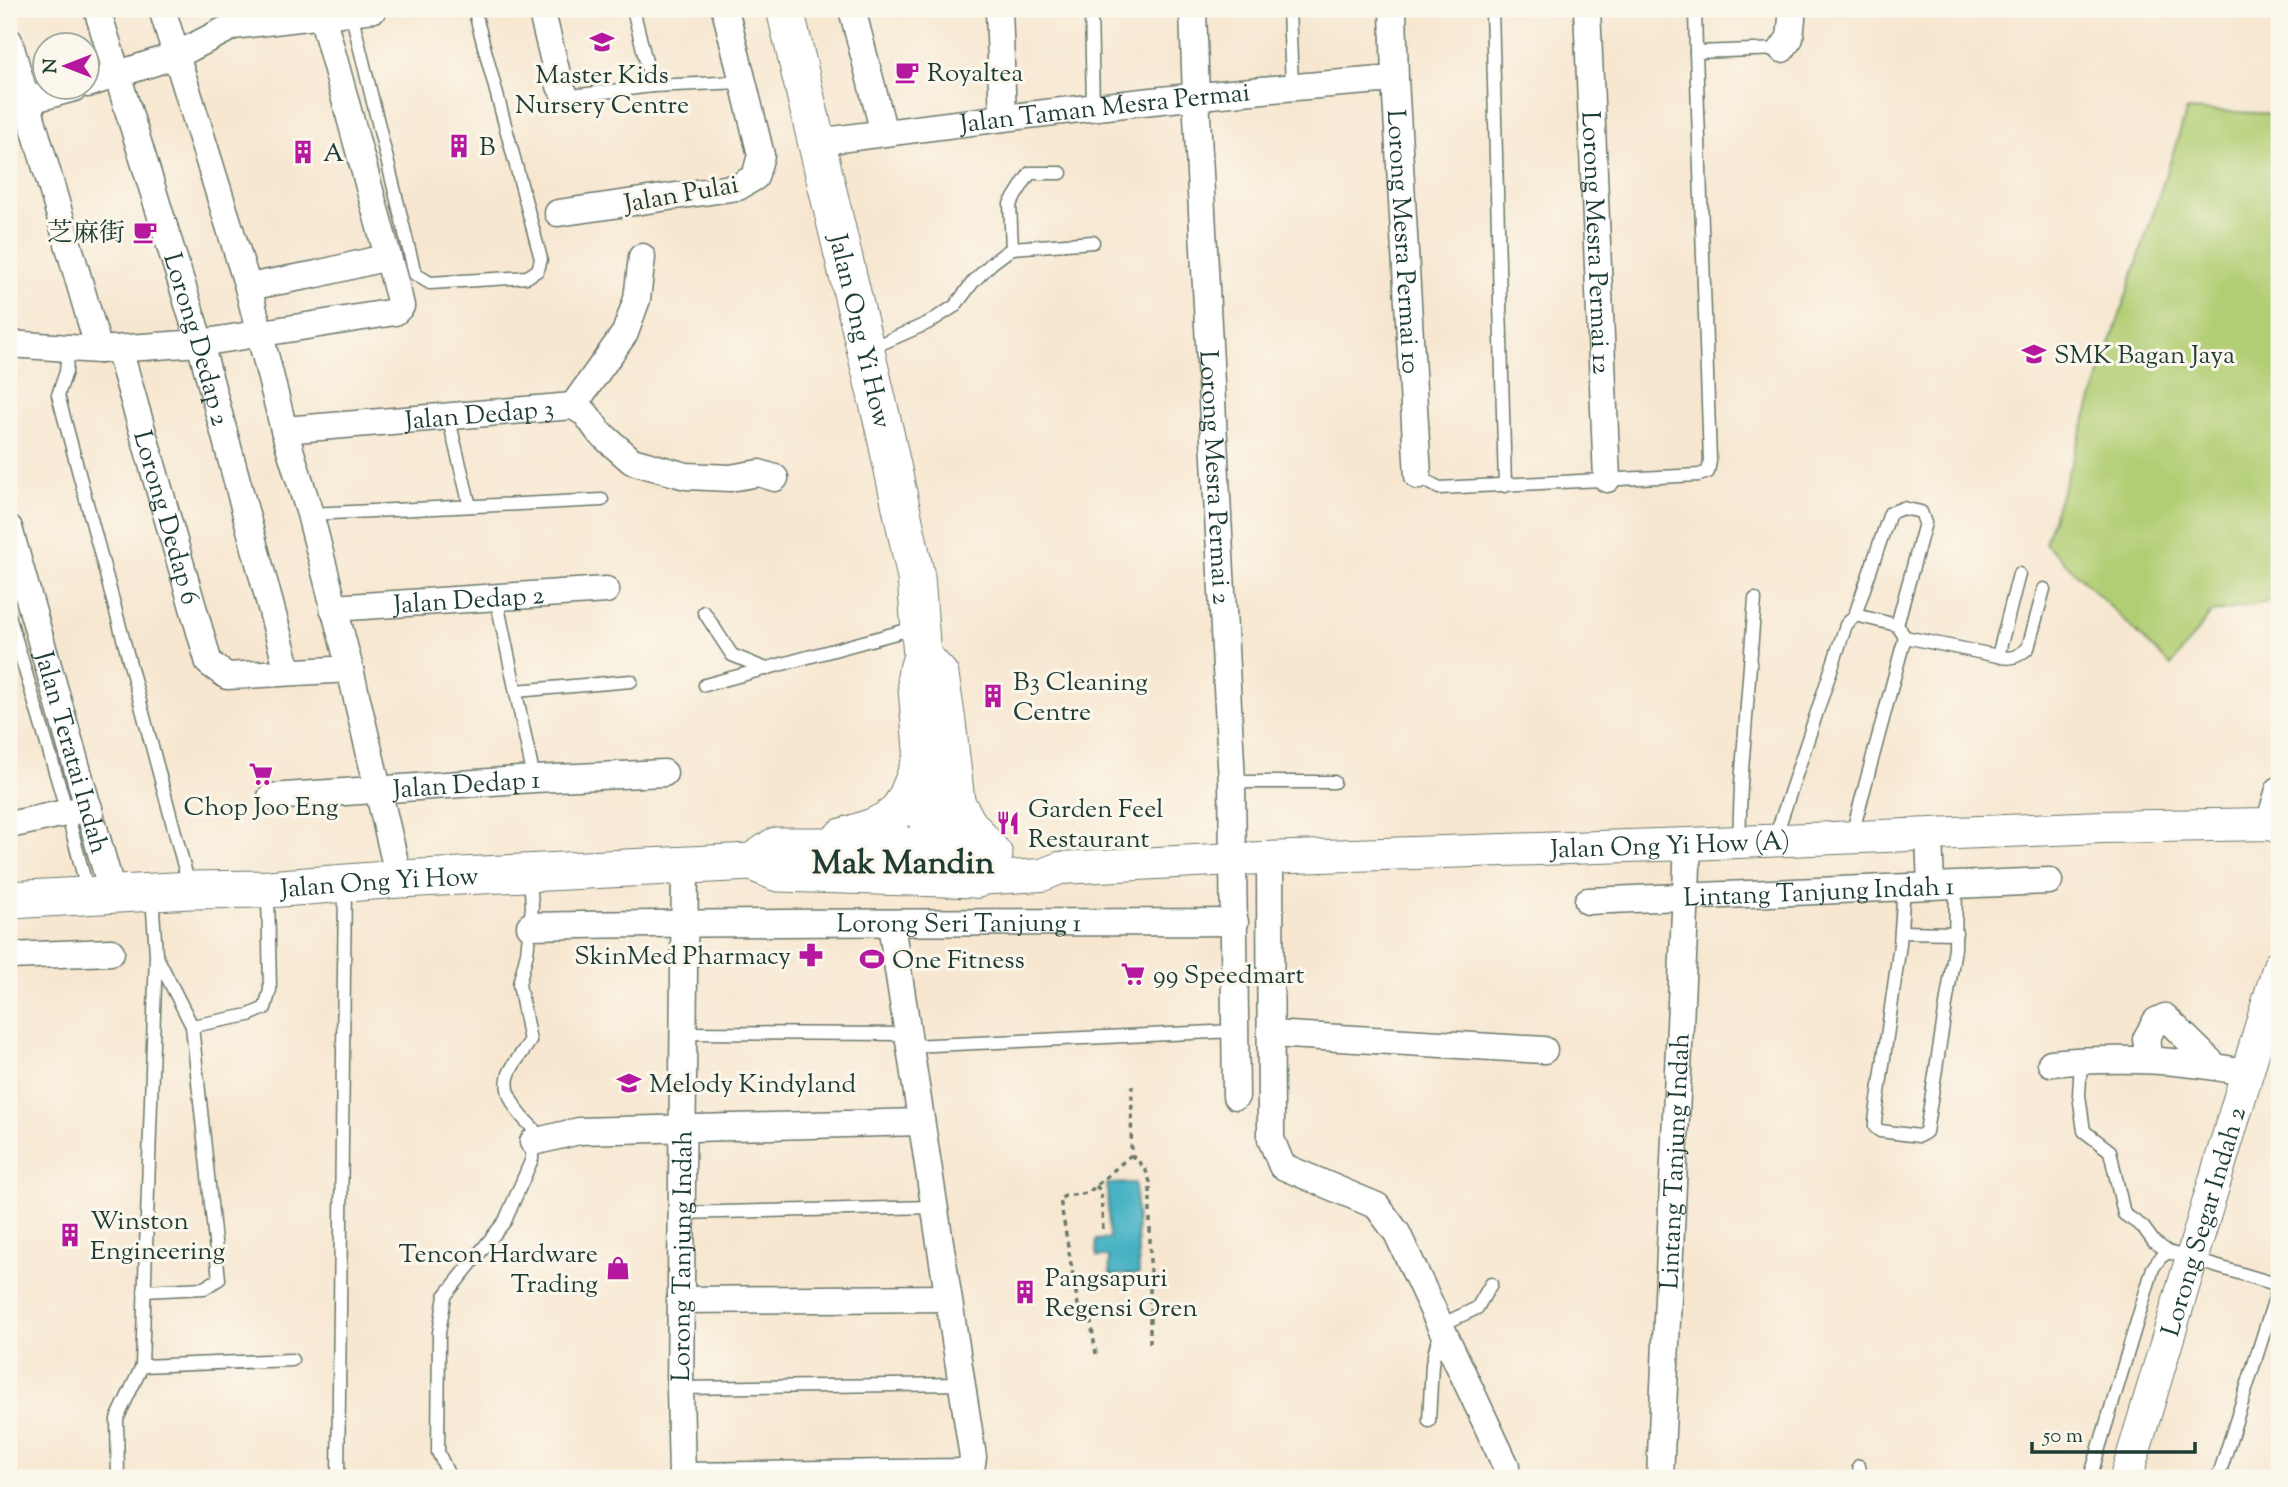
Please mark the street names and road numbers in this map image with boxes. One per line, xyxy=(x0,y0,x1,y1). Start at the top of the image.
street label: Jalan Taman Mesra Permai xyxy=(956,75,1252,144)
street label: Lorong Mesra Permai 10 xyxy=(1376,109,1428,375)
street label: Lorong Mesra Permai 12 xyxy=(1570,111,1619,375)
street label: Jalan Pulai xyxy=(619,167,742,224)
street label: Jalan Ong Yi How xyxy=(817,229,900,433)
street label: Lorong Dedap 2 xyxy=(152,249,237,430)
street label: Lorong Mesra Permai 2 xyxy=(1188,350,1239,606)
street label: Jalan Dedap 3 xyxy=(402,392,556,441)
street label: Lorong Dedap 6 xyxy=(122,427,207,609)
street label: Jalan Dedap 2 xyxy=(390,578,545,625)
street label: Jalan Teratai Indah xyxy=(23,645,116,858)
street label: Jalan Dedap 1 xyxy=(390,763,541,810)
street label: Jalan Ong Yi How (A) xyxy=(1548,824,1791,870)
street label: Jalan Ong Yi How xyxy=(277,859,479,909)
street label: Lintang Tanjung Indah 1 xyxy=(1683,869,1955,918)
street label: Lorong Seri Tanjung 1 xyxy=(836,906,1082,944)
street label: Lintang Tanjung Indah xyxy=(1652,1032,1701,1290)
street label: Lorong Segar Indah 2 xyxy=(2153,1103,2257,1341)
street label: Lorong Tanjung Indah xyxy=(664,1130,703,1382)

